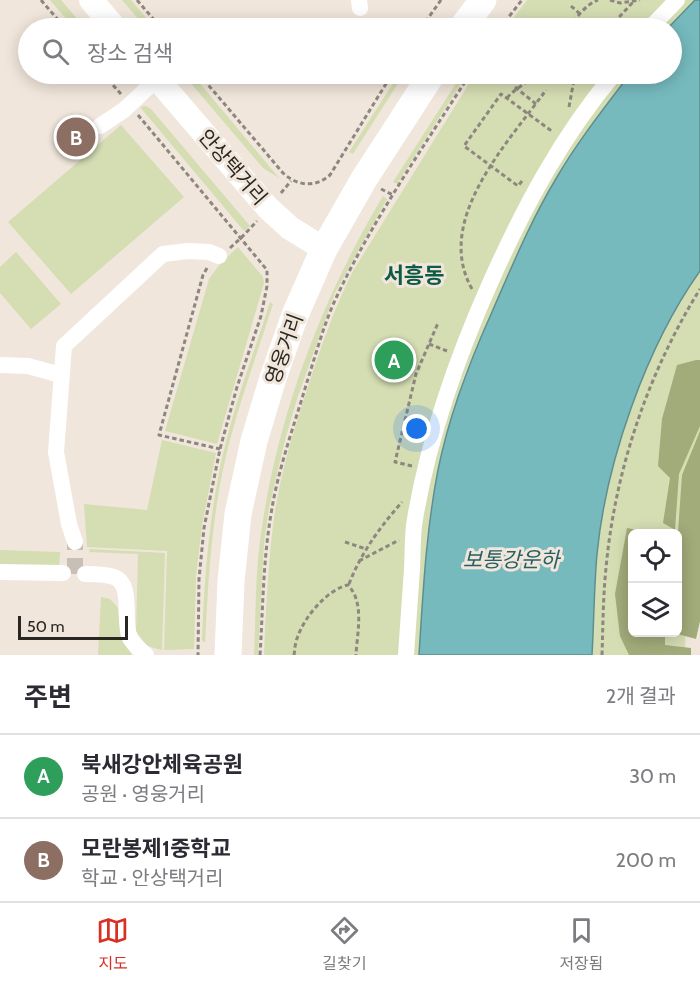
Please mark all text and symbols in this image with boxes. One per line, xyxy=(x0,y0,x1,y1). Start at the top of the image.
search box xyxy=(18,18,682,84)
icon: search xyxy=(39,35,72,68)
text: 장소 검색 xyxy=(87,40,173,67)
pin: B xyxy=(56,114,96,160)
street label: 안상택거리 xyxy=(194,124,272,210)
district label: 서흥동 xyxy=(384,262,444,289)
street label: 영웅거리 xyxy=(260,310,308,388)
pin: A xyxy=(374,338,414,382)
your location xyxy=(402,414,431,443)
map controls xyxy=(628,529,682,637)
button: locate xyxy=(628,529,682,583)
water label: 보통강운하 xyxy=(463,547,562,572)
button: layers xyxy=(628,583,682,637)
scale bar xyxy=(18,613,128,640)
text: 50 m xyxy=(27,617,64,636)
text: 주변 xyxy=(24,681,72,713)
text: 2개 결과 xyxy=(606,684,676,708)
text: 북새강안체육공원 xyxy=(81,751,243,778)
text: A xyxy=(37,764,50,788)
text: 30 m xyxy=(629,764,676,788)
text: 공원 · 영웅거리 xyxy=(81,782,205,806)
text: 모란봉제1중학교 xyxy=(81,835,231,862)
text: B xyxy=(37,848,50,872)
text: 200 m xyxy=(616,848,676,872)
text: 학교 · 안상택거리 xyxy=(81,866,224,890)
tab: 지도 xyxy=(96,914,129,974)
tab: 길찾기 xyxy=(322,914,366,974)
tab: 저장됨 xyxy=(559,914,604,974)

